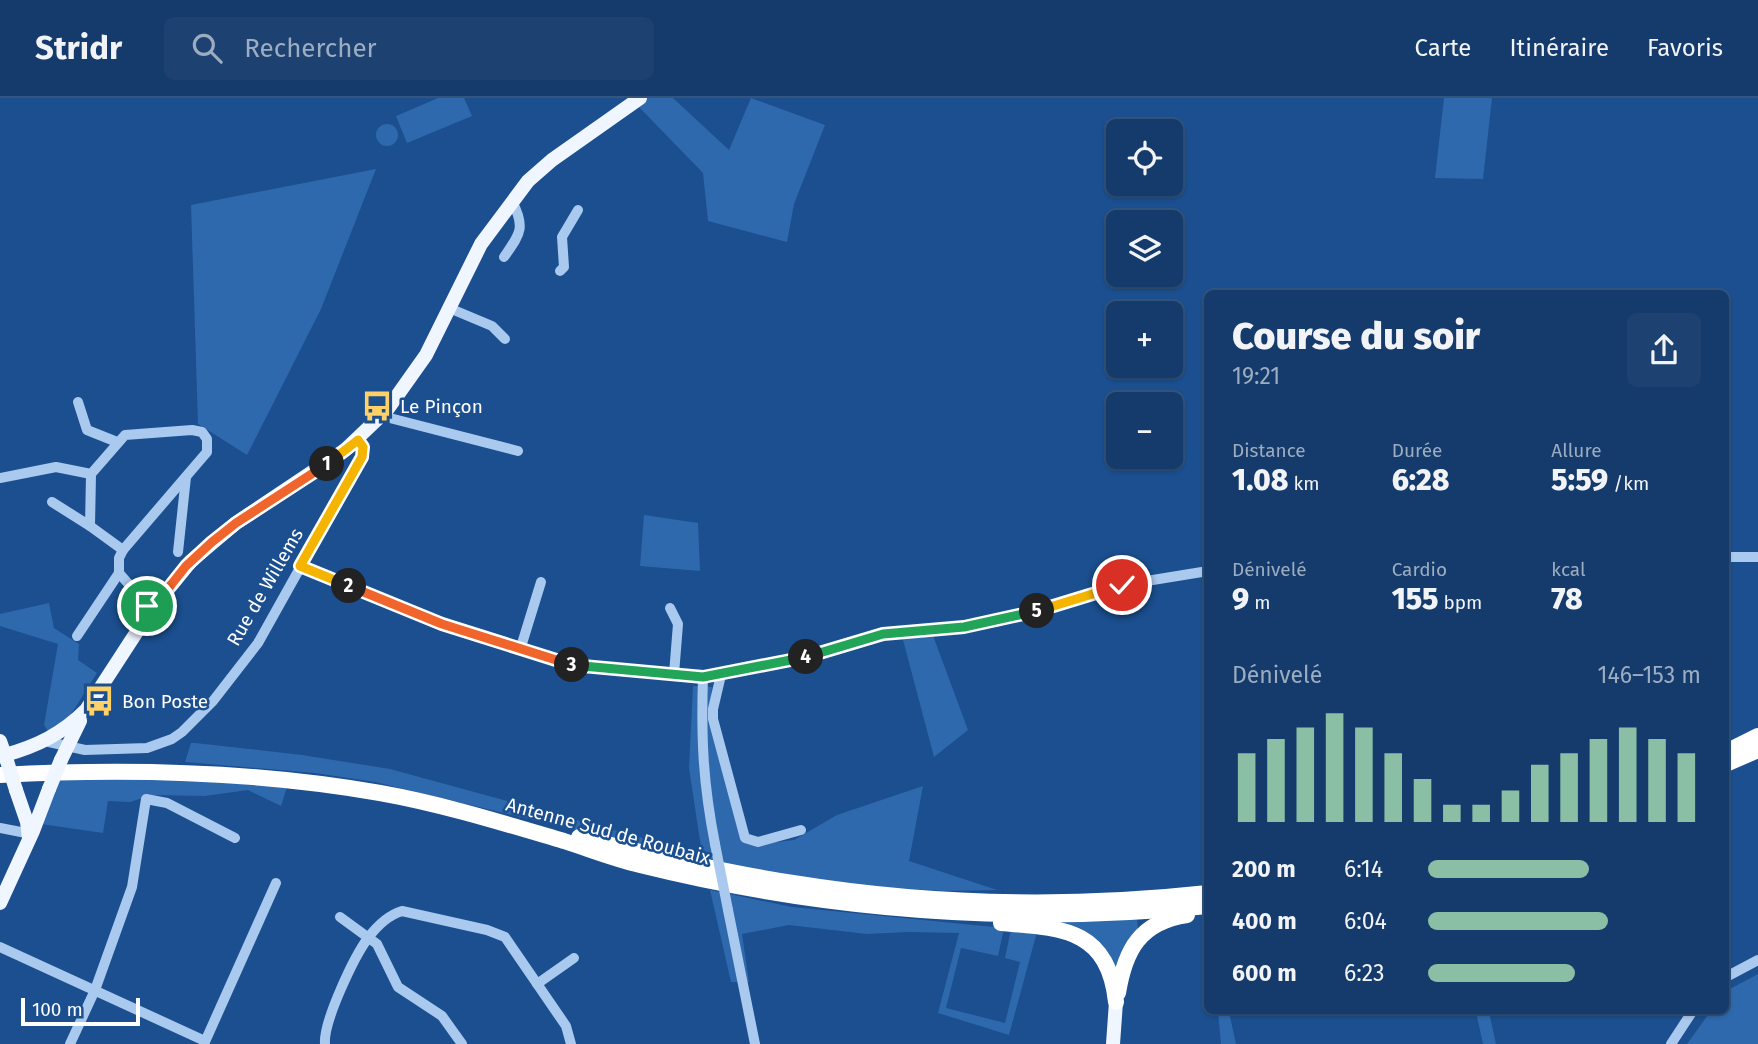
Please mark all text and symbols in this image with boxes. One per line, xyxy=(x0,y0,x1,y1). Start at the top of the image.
search box xyxy=(164,17,654,80)
text: Stridr xyxy=(35,28,122,68)
icon: search xyxy=(188,29,226,67)
text: Rechercher xyxy=(244,33,377,64)
text: Carte xyxy=(1415,34,1471,62)
text: Itinéraire xyxy=(1509,34,1609,62)
text: Favoris xyxy=(1647,34,1723,62)
map controls xyxy=(1106,119,1183,469)
button: locate xyxy=(1106,119,1183,196)
button: layers xyxy=(1106,210,1183,287)
button: + xyxy=(1106,301,1183,378)
text: Course du soir xyxy=(1232,313,1480,359)
button: share xyxy=(1627,313,1701,387)
text: 19:21 xyxy=(1232,362,1280,390)
bus stop icon: Le Pinçon xyxy=(360,389,394,423)
button: − xyxy=(1106,392,1183,469)
place label: Le Pinçon xyxy=(400,395,483,418)
text: Distance xyxy=(1232,439,1306,462)
text: Durée xyxy=(1392,439,1442,462)
text: Allure xyxy=(1551,439,1602,462)
pin: 1 xyxy=(310,446,344,482)
text: 1 xyxy=(322,452,331,475)
text: 1.08 xyxy=(1232,462,1289,498)
text: 6:28 xyxy=(1392,462,1449,498)
text: 5:59 xyxy=(1551,462,1608,498)
text: km xyxy=(1289,472,1320,495)
text: /km xyxy=(1608,472,1649,495)
street label: Rue de Willems xyxy=(222,524,308,650)
pin xyxy=(1092,555,1152,615)
text: Dénivelé xyxy=(1232,558,1307,581)
text: Cardio xyxy=(1392,558,1447,581)
text: kcal xyxy=(1551,558,1586,581)
icon: check xyxy=(1103,566,1141,604)
pin: 2 xyxy=(332,568,366,603)
text: 2 xyxy=(344,574,353,597)
pin xyxy=(117,576,177,636)
text: 9 xyxy=(1232,581,1249,617)
text: 155 xyxy=(1392,581,1438,617)
text: 78 xyxy=(1551,581,1583,617)
icon: arrive xyxy=(128,587,166,625)
text: m xyxy=(1249,591,1270,614)
text: bpm xyxy=(1438,591,1482,614)
pin: 5 xyxy=(1020,594,1054,628)
text: 5 xyxy=(1031,599,1042,622)
pin: 4 xyxy=(788,640,824,674)
text: 4 xyxy=(800,645,811,668)
pin: 3 xyxy=(554,648,590,682)
text: 3 xyxy=(567,653,576,676)
text: Dénivelé xyxy=(1232,661,1322,689)
text: 146–153 m xyxy=(1598,661,1701,689)
bus stop icon: Bon Poste xyxy=(82,684,116,718)
place label: Bon Poste xyxy=(122,690,208,713)
street label: Antenne Sud de Roubaix xyxy=(503,793,713,870)
text: 200 m xyxy=(1232,855,1296,883)
text: 6:14 xyxy=(1344,855,1383,883)
text: 400 m xyxy=(1232,907,1297,935)
text: 6:04 xyxy=(1344,907,1387,935)
text: 600 m xyxy=(1232,959,1297,987)
text: 6:23 xyxy=(1344,959,1385,987)
scale bar xyxy=(21,995,140,1027)
text: 100 m xyxy=(32,998,83,1021)

